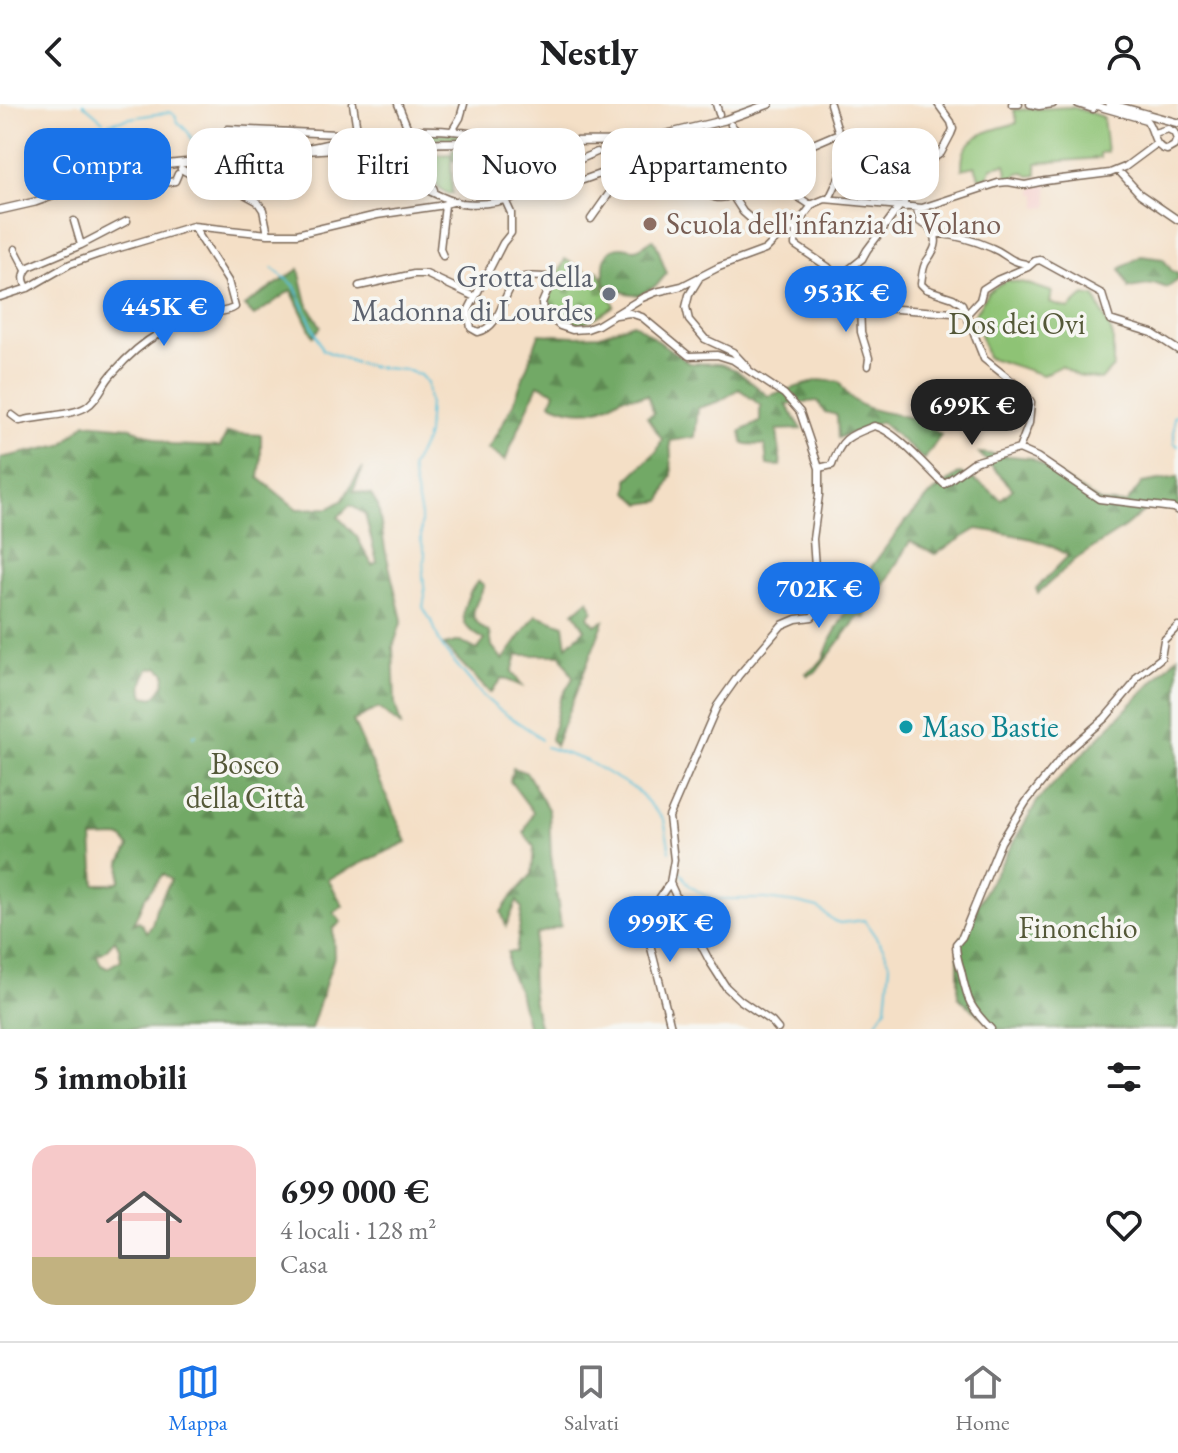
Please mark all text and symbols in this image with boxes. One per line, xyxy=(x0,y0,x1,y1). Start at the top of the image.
text: Nestly xyxy=(540,29,638,76)
icon: back xyxy=(32,30,76,74)
icon: person xyxy=(1102,30,1146,74)
chip: Compra xyxy=(24,128,171,200)
chip: Affitta xyxy=(187,128,312,200)
chip: Filtri xyxy=(328,128,437,200)
chip: Nuovo xyxy=(453,128,585,200)
chip: Appartamento xyxy=(601,128,816,200)
chip: Casa xyxy=(832,128,939,200)
place label: Scuola dell'infanzia di Volano xyxy=(666,204,1001,243)
marker: Scuola dell'infanzia di Volano xyxy=(641,215,659,233)
place label: Grotta della Madonna di Lourdes xyxy=(352,257,593,330)
pin: 953K € xyxy=(781,266,911,334)
text: 953K € xyxy=(803,275,889,309)
pin: 445K € xyxy=(99,280,229,348)
marker: Grotta della Madonna di Lourdes xyxy=(600,285,618,303)
text: 445K € xyxy=(121,289,207,323)
park label: Dos dei Ovi xyxy=(949,304,1085,343)
pin: 699K € xyxy=(907,379,1037,447)
text: 699K € xyxy=(929,388,1015,422)
pin: 702K € xyxy=(754,562,884,630)
text: 702K € xyxy=(776,571,862,605)
place label: Maso Bastie xyxy=(922,707,1059,746)
marker: Maso Bastie xyxy=(897,718,915,736)
park label: Bosco della Città xyxy=(186,744,304,817)
pin: 999K € xyxy=(605,896,735,964)
text: 999K € xyxy=(627,905,713,939)
park label: Finonchio xyxy=(1018,908,1138,947)
text: 5 immobili xyxy=(32,1055,187,1099)
icon: filters xyxy=(1102,1055,1146,1099)
text: 699 000 € xyxy=(280,1169,429,1213)
icon: home xyxy=(96,1177,192,1273)
icon: heart xyxy=(1102,1203,1146,1247)
text: 4 locali · 128 m² xyxy=(280,1213,436,1247)
text: Casa xyxy=(280,1247,328,1281)
tab: Mappa xyxy=(168,1360,228,1437)
tab: Salvati xyxy=(564,1360,619,1437)
tab: Home xyxy=(955,1360,1010,1437)

